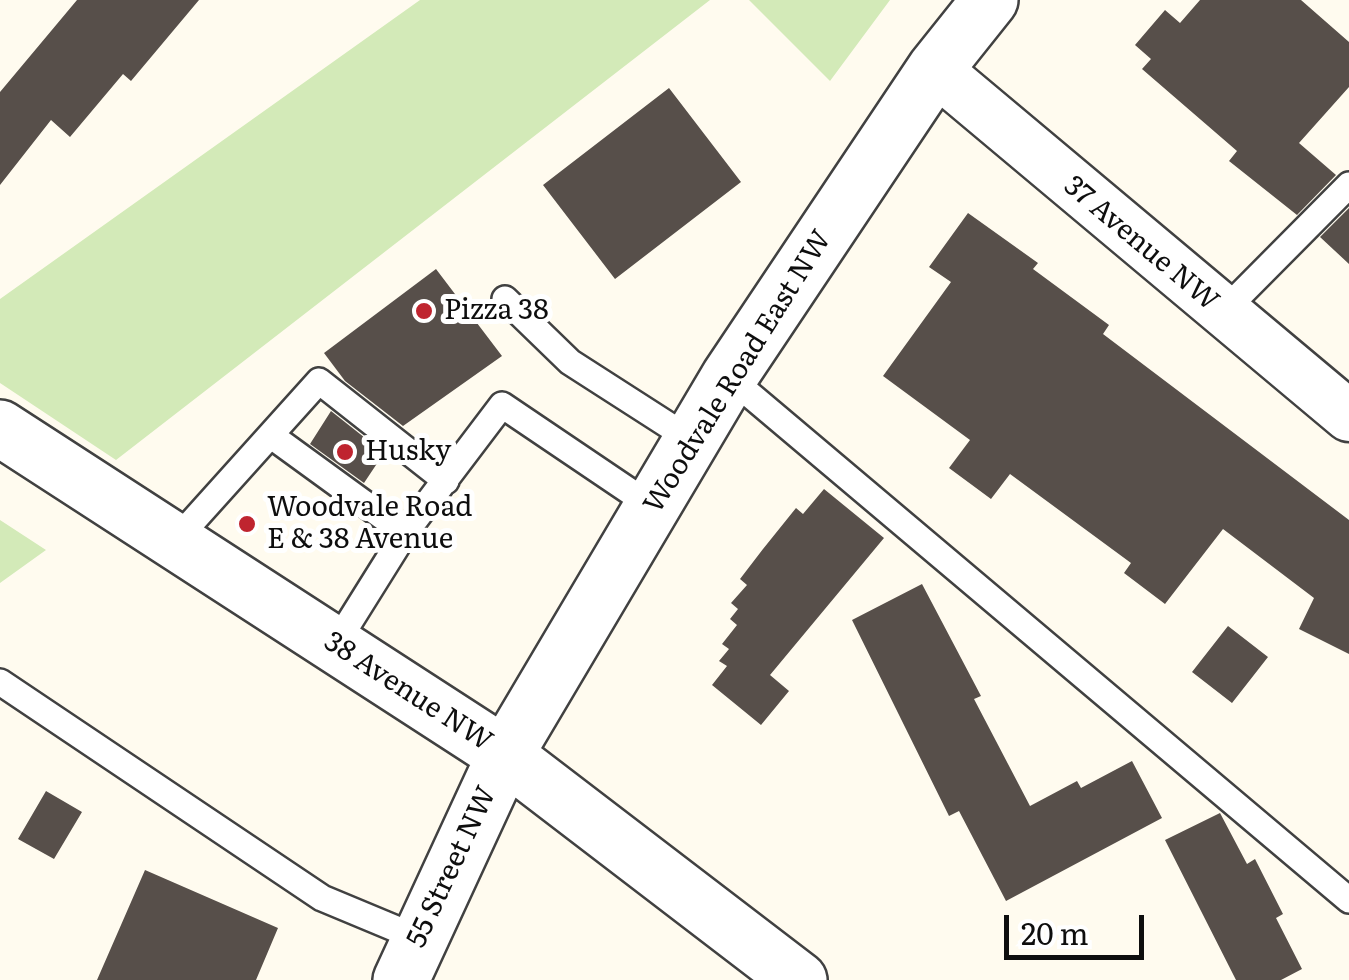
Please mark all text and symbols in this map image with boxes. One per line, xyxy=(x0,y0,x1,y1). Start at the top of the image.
street label: 37 Avenue NW xyxy=(1057,169,1225,319)
street label: Woodvale Road East NW xyxy=(637,224,839,520)
place label: Pizza 38 xyxy=(444,294,549,328)
marker: Pizza 38 xyxy=(413,300,435,322)
place label: Husky xyxy=(365,435,451,469)
marker: Husky xyxy=(334,441,356,463)
place label: Woodvale Road E & 38 Avenue xyxy=(267,491,472,557)
marker: Woodvale Road E & 38 Avenue xyxy=(236,513,258,535)
street label: 38 Avenue NW xyxy=(317,625,499,759)
street label: 55 Street NW xyxy=(400,781,504,953)
scale bar xyxy=(1009,895,1149,957)
text: 20 m xyxy=(1021,910,1089,954)

